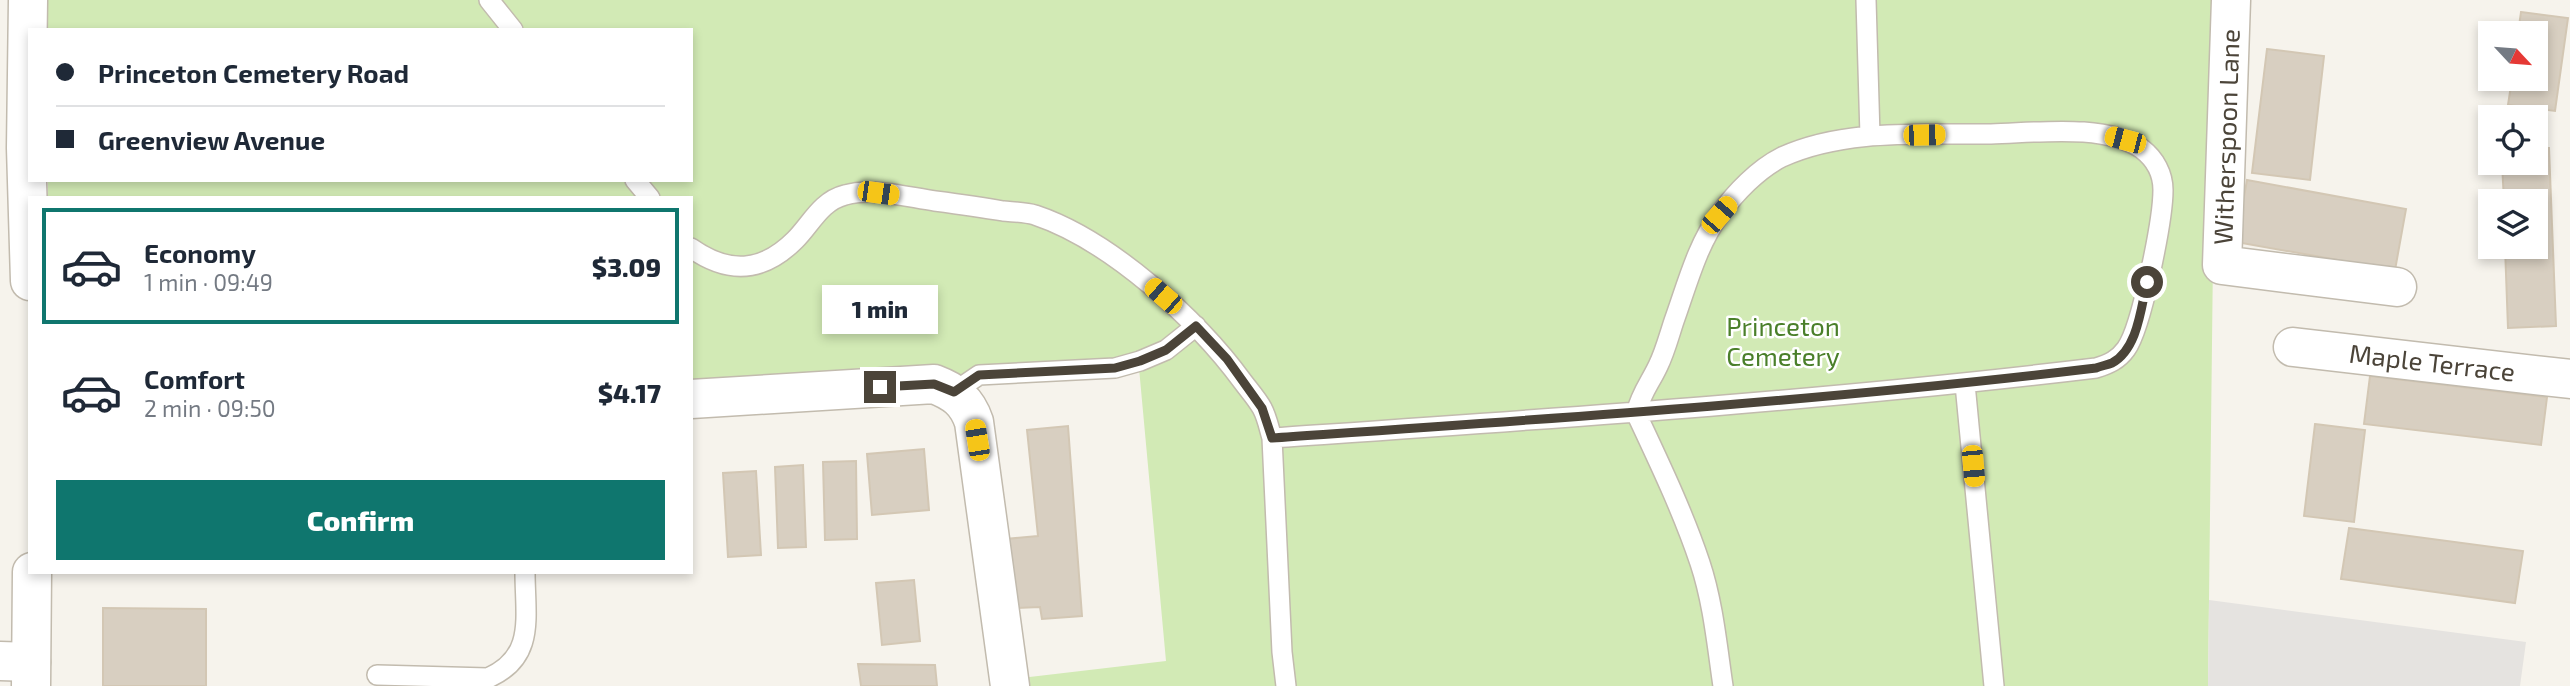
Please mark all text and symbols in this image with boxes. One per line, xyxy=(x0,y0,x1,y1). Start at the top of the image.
north arrow xyxy=(2478,21,2548,91)
map controls xyxy=(2478,21,2548,259)
street label: Witherspoon Lane xyxy=(2206,29,2245,245)
text: Princeton Cemetery Road xyxy=(98,57,409,88)
button: locate xyxy=(2478,105,2548,175)
text: Greenview Avenue xyxy=(98,124,325,155)
car xyxy=(1903,124,1946,146)
car xyxy=(2102,124,2149,156)
car xyxy=(856,180,901,206)
button: layers xyxy=(2478,189,2548,259)
car xyxy=(1698,192,1741,238)
icon: car xyxy=(60,235,123,298)
text: Economy xyxy=(144,237,256,268)
text: $3.09 xyxy=(592,251,661,282)
route start xyxy=(2131,266,2163,298)
text: 1 min · 09:49 xyxy=(144,268,273,296)
car xyxy=(1141,274,1186,318)
callout: 1 min xyxy=(822,286,938,334)
text: 1 min xyxy=(852,295,908,323)
park label: Princeton Cemetery xyxy=(1726,310,1840,371)
street label: Maple Terrace xyxy=(2348,337,2517,387)
icon: car xyxy=(60,361,123,424)
text: Comfort xyxy=(144,363,245,394)
route end xyxy=(864,371,896,403)
text: $4.17 xyxy=(598,377,661,408)
text: 2 min · 09:50 xyxy=(144,394,276,422)
car xyxy=(964,418,991,462)
car xyxy=(1961,444,1986,488)
button: Confirm xyxy=(56,480,665,560)

